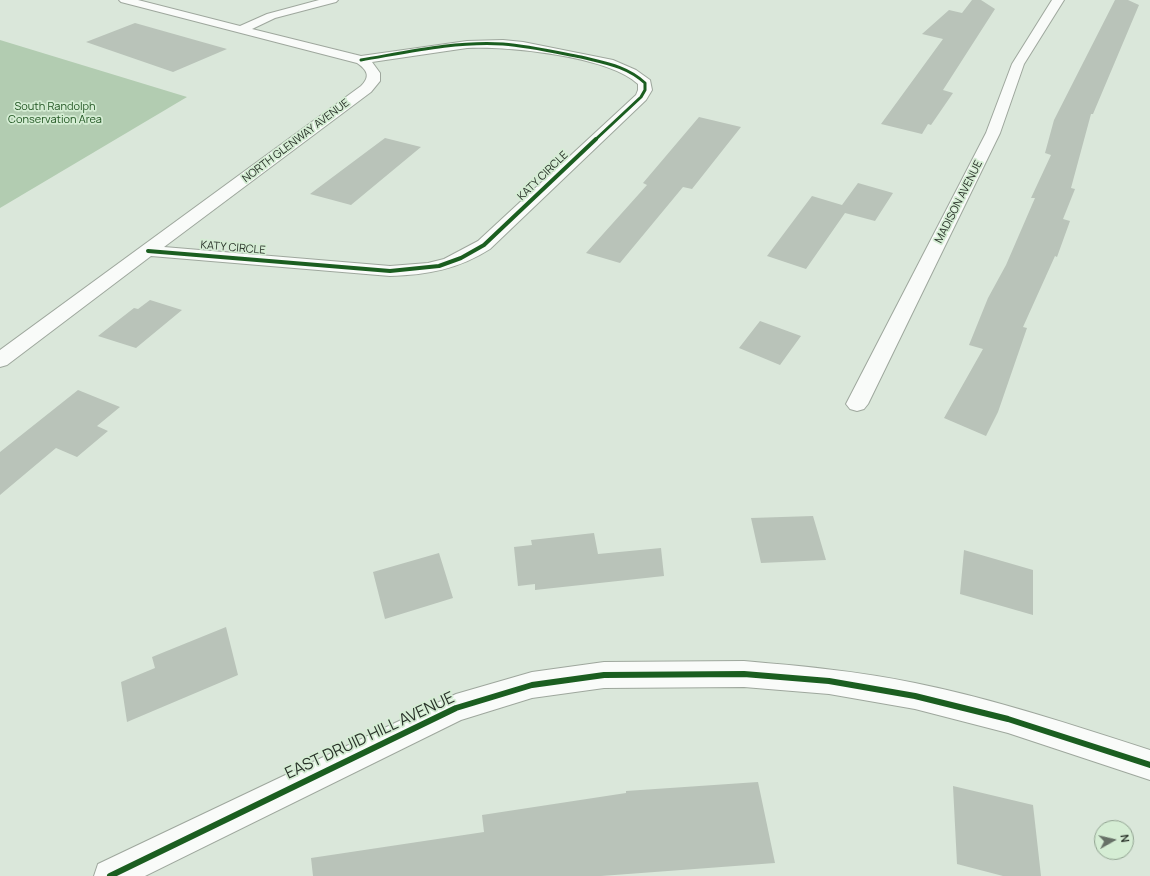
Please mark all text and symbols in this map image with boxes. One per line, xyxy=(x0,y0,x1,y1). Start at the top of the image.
street label: NORTH GLENWAY AVENUE xyxy=(240,96,352,186)
park label: South Randolph Conservation Area xyxy=(8,100,102,126)
street label: KATY CIRCLE xyxy=(515,149,571,203)
street label: MADISON AVENUE xyxy=(932,158,986,246)
street label: KATY CIRCLE xyxy=(200,239,266,257)
street label: EAST DRUID HILL AVENUE xyxy=(282,688,458,784)
north arrow xyxy=(1094,820,1134,860)
text: N xyxy=(1117,833,1133,843)

